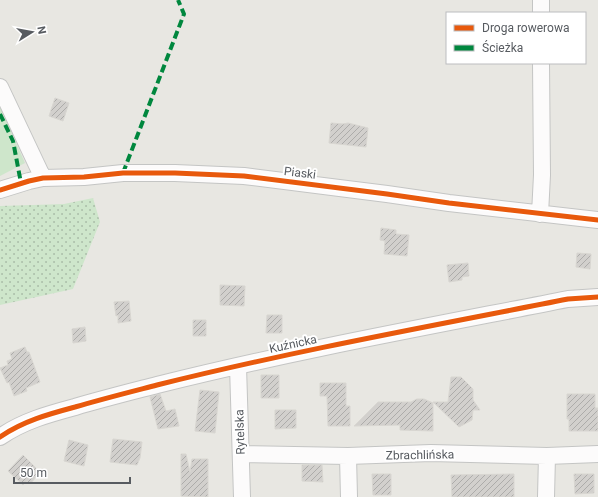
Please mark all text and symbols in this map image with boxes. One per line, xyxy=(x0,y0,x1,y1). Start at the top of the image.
north arrow xyxy=(12,12,52,52)
legend xyxy=(446,12,586,64)
text: Droga rowerowa xyxy=(482,21,569,35)
text: N xyxy=(34,25,48,35)
text: Ścieżka xyxy=(482,40,523,55)
street label: Piaski xyxy=(283,164,317,182)
street label: Kuźnicka xyxy=(268,332,318,356)
street label: Rytelska xyxy=(232,409,248,455)
street label: Zbrachlińska xyxy=(386,447,454,463)
scale bar xyxy=(14,459,130,485)
text: 50 m xyxy=(20,466,47,480)

